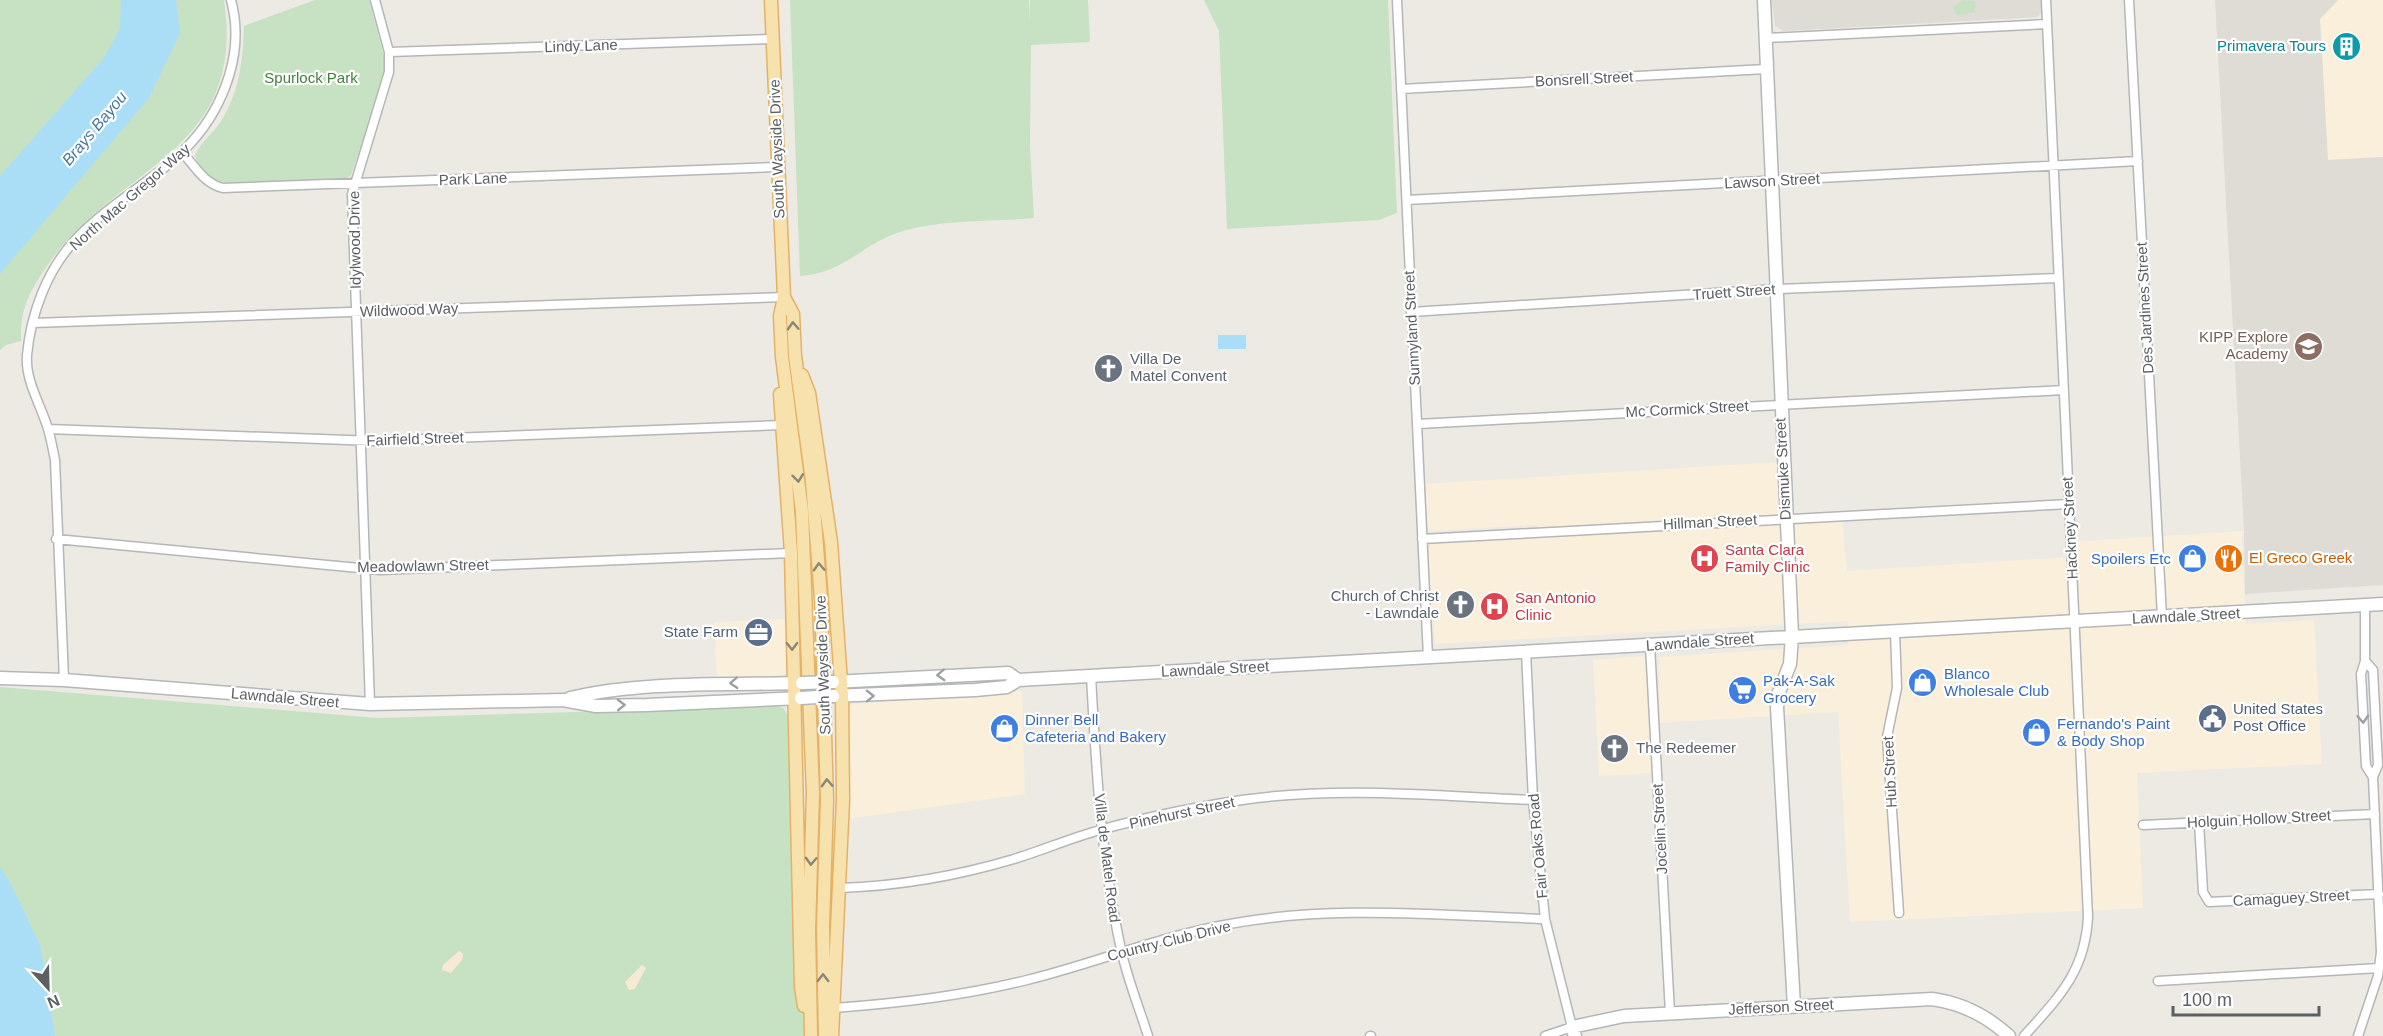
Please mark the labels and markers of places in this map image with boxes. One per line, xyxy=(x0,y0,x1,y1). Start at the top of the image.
building icon: Primavera Tours xyxy=(2331,30,2363,62)
place label: Primavera Tours xyxy=(2217,37,2326,54)
place label: KIPP Explore Academy xyxy=(2199,328,2288,362)
school or university icon: KIPP Explore Academy xyxy=(2293,330,2325,362)
place label: Villa De Matel Convent xyxy=(1130,350,1228,384)
church icon: Villa De Matel Convent xyxy=(1093,352,1125,384)
place label: Santa Clara Family Clinic xyxy=(1725,541,1811,575)
restaurant icon: El Greco Greek xyxy=(2212,542,2244,574)
hospital icon: Santa Clara Family Clinic xyxy=(1688,543,1720,575)
shop icon: Spoilers Etc xyxy=(2176,543,2208,575)
place label: El Greco Greek xyxy=(2249,549,2353,566)
place label: Spoilers Etc xyxy=(2091,550,2171,567)
place label: Church of Christ - Lawndale xyxy=(1331,587,1440,621)
church icon: Church of Christ - Lawndale xyxy=(1444,589,1476,621)
place label: San Antonio Clinic xyxy=(1515,589,1596,623)
hospital icon: San Antonio Clinic xyxy=(1478,591,1510,623)
office icon: State Farm xyxy=(743,616,775,648)
place label: State Farm xyxy=(664,623,738,640)
place label: Blanco Wholesale Club xyxy=(1944,665,2049,699)
shop icon: Blanco Wholesale Club xyxy=(1907,667,1939,699)
place label: Pak-A-Sak Grocery xyxy=(1763,672,1835,706)
supermarket icon: Pak-A-Sak Grocery xyxy=(1726,674,1758,706)
place label: United States Post Office xyxy=(2233,700,2323,734)
public building icon: United States Post Office xyxy=(2196,702,2228,734)
place label: Dinner Bell Cafeteria and Bakery xyxy=(1025,711,1166,745)
shop icon: Dinner Bell Cafeteria and Bakery xyxy=(988,713,1020,745)
place label: Fernando's Paint & Body Shop xyxy=(2057,715,2171,749)
shop icon: Fernando's Paint & Body Shop xyxy=(2020,717,2052,749)
church icon: The Redeemer xyxy=(1599,732,1631,764)
place label: The Redeemer xyxy=(1636,739,1736,756)

